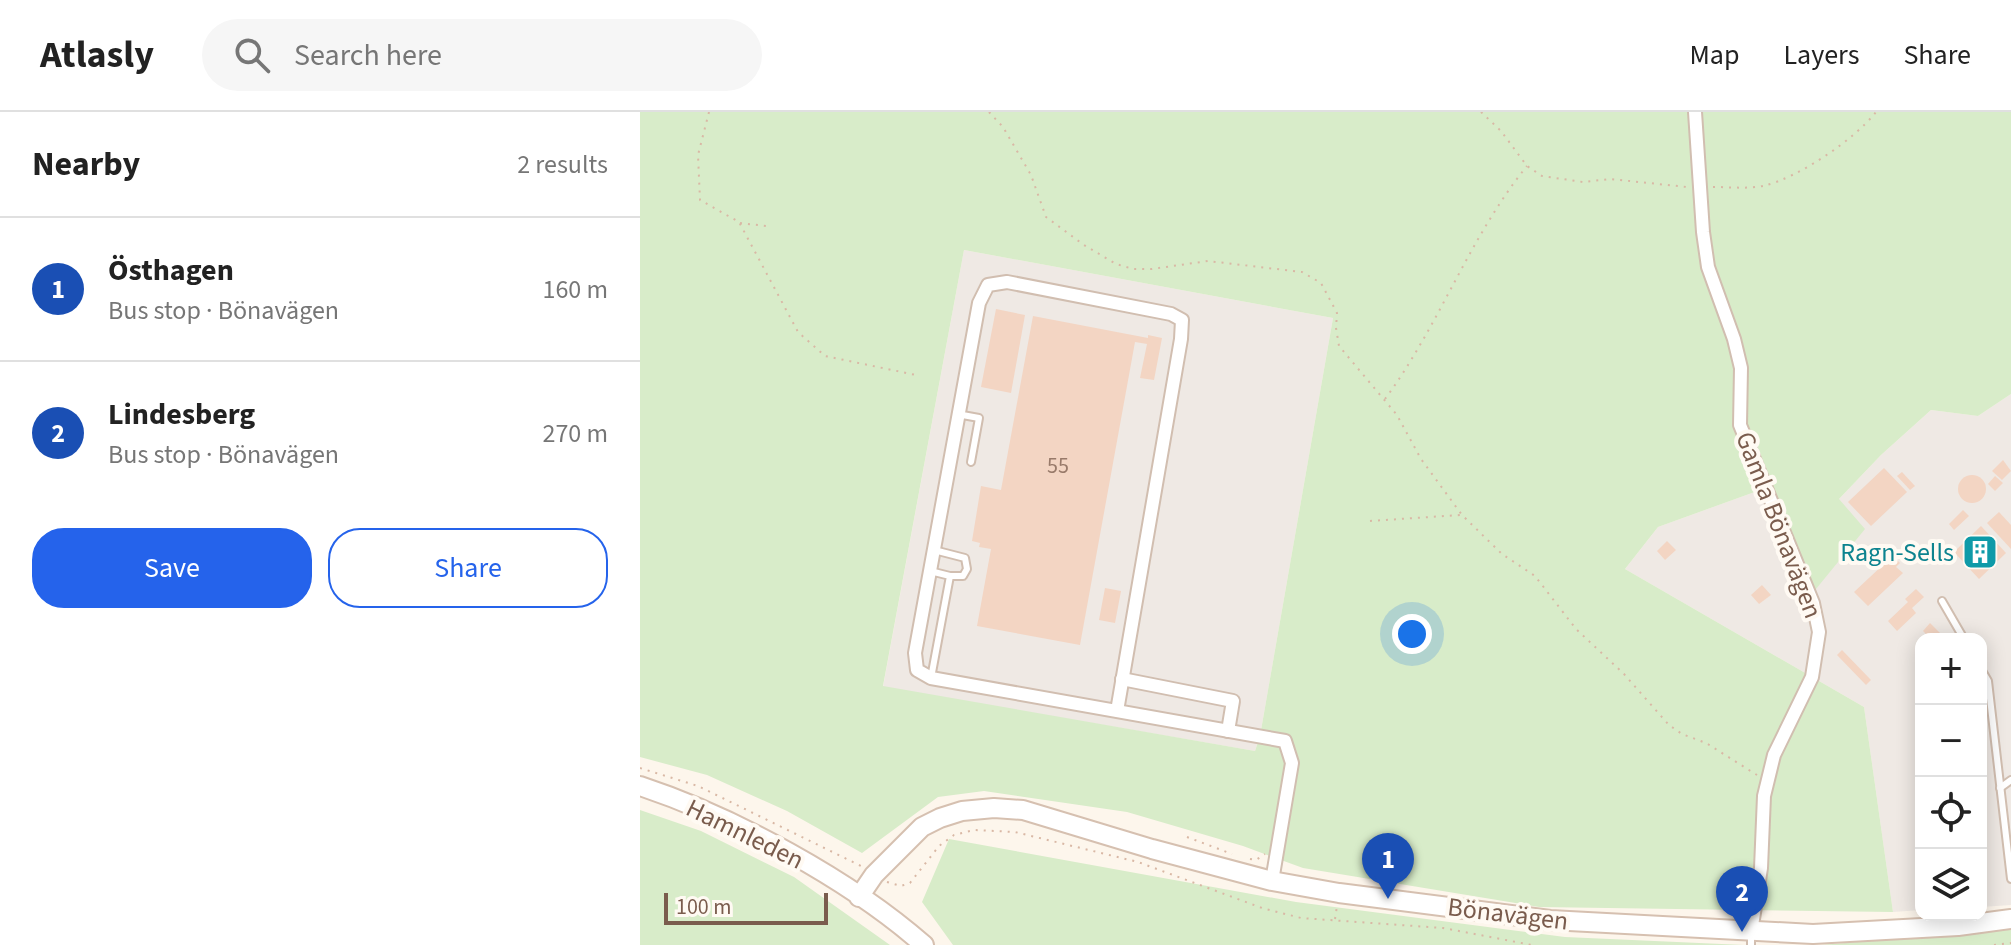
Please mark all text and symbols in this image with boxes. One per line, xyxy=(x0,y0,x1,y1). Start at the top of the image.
search box xyxy=(202,19,762,91)
text: Atlasly xyxy=(40,28,154,82)
icon: search xyxy=(230,33,274,77)
text: Search here xyxy=(294,34,442,77)
text: Map xyxy=(1689,35,1739,75)
text: Layers xyxy=(1783,35,1859,75)
text: Share xyxy=(1903,35,1971,75)
text: Nearby xyxy=(32,140,140,189)
text: 2 results xyxy=(517,146,608,183)
text: Östhagen xyxy=(108,249,234,292)
text: 1 xyxy=(51,271,65,308)
text: 160 m xyxy=(542,271,608,308)
text: Bus stop · Bönavägen xyxy=(108,292,339,329)
text: Lindesberg xyxy=(108,393,255,436)
text: 2 xyxy=(51,415,65,452)
text: 270 m xyxy=(542,415,608,452)
street label: Gamla Bönavägen xyxy=(1726,426,1832,624)
text: Bus stop · Bönavägen xyxy=(108,436,339,473)
house number: 55 xyxy=(1047,450,1069,482)
button: Save xyxy=(32,528,312,608)
button: Share xyxy=(328,528,608,608)
building icon: Ragn-Sells xyxy=(1961,533,1999,571)
place label: Ragn-Sells xyxy=(1840,534,1954,571)
your location xyxy=(1392,614,1432,654)
map controls xyxy=(1915,633,1987,921)
button: + xyxy=(1915,633,1987,705)
button: − xyxy=(1915,705,1987,777)
button: locate xyxy=(1915,777,1987,849)
street label: Hamnleden xyxy=(680,790,810,878)
pin: 1 xyxy=(1362,833,1414,899)
button: layers xyxy=(1915,849,1987,921)
pin: 2 xyxy=(1716,866,1768,932)
street label: Bönavägen xyxy=(1446,888,1570,940)
scale bar xyxy=(664,889,828,925)
text: 100 m xyxy=(676,891,731,923)

